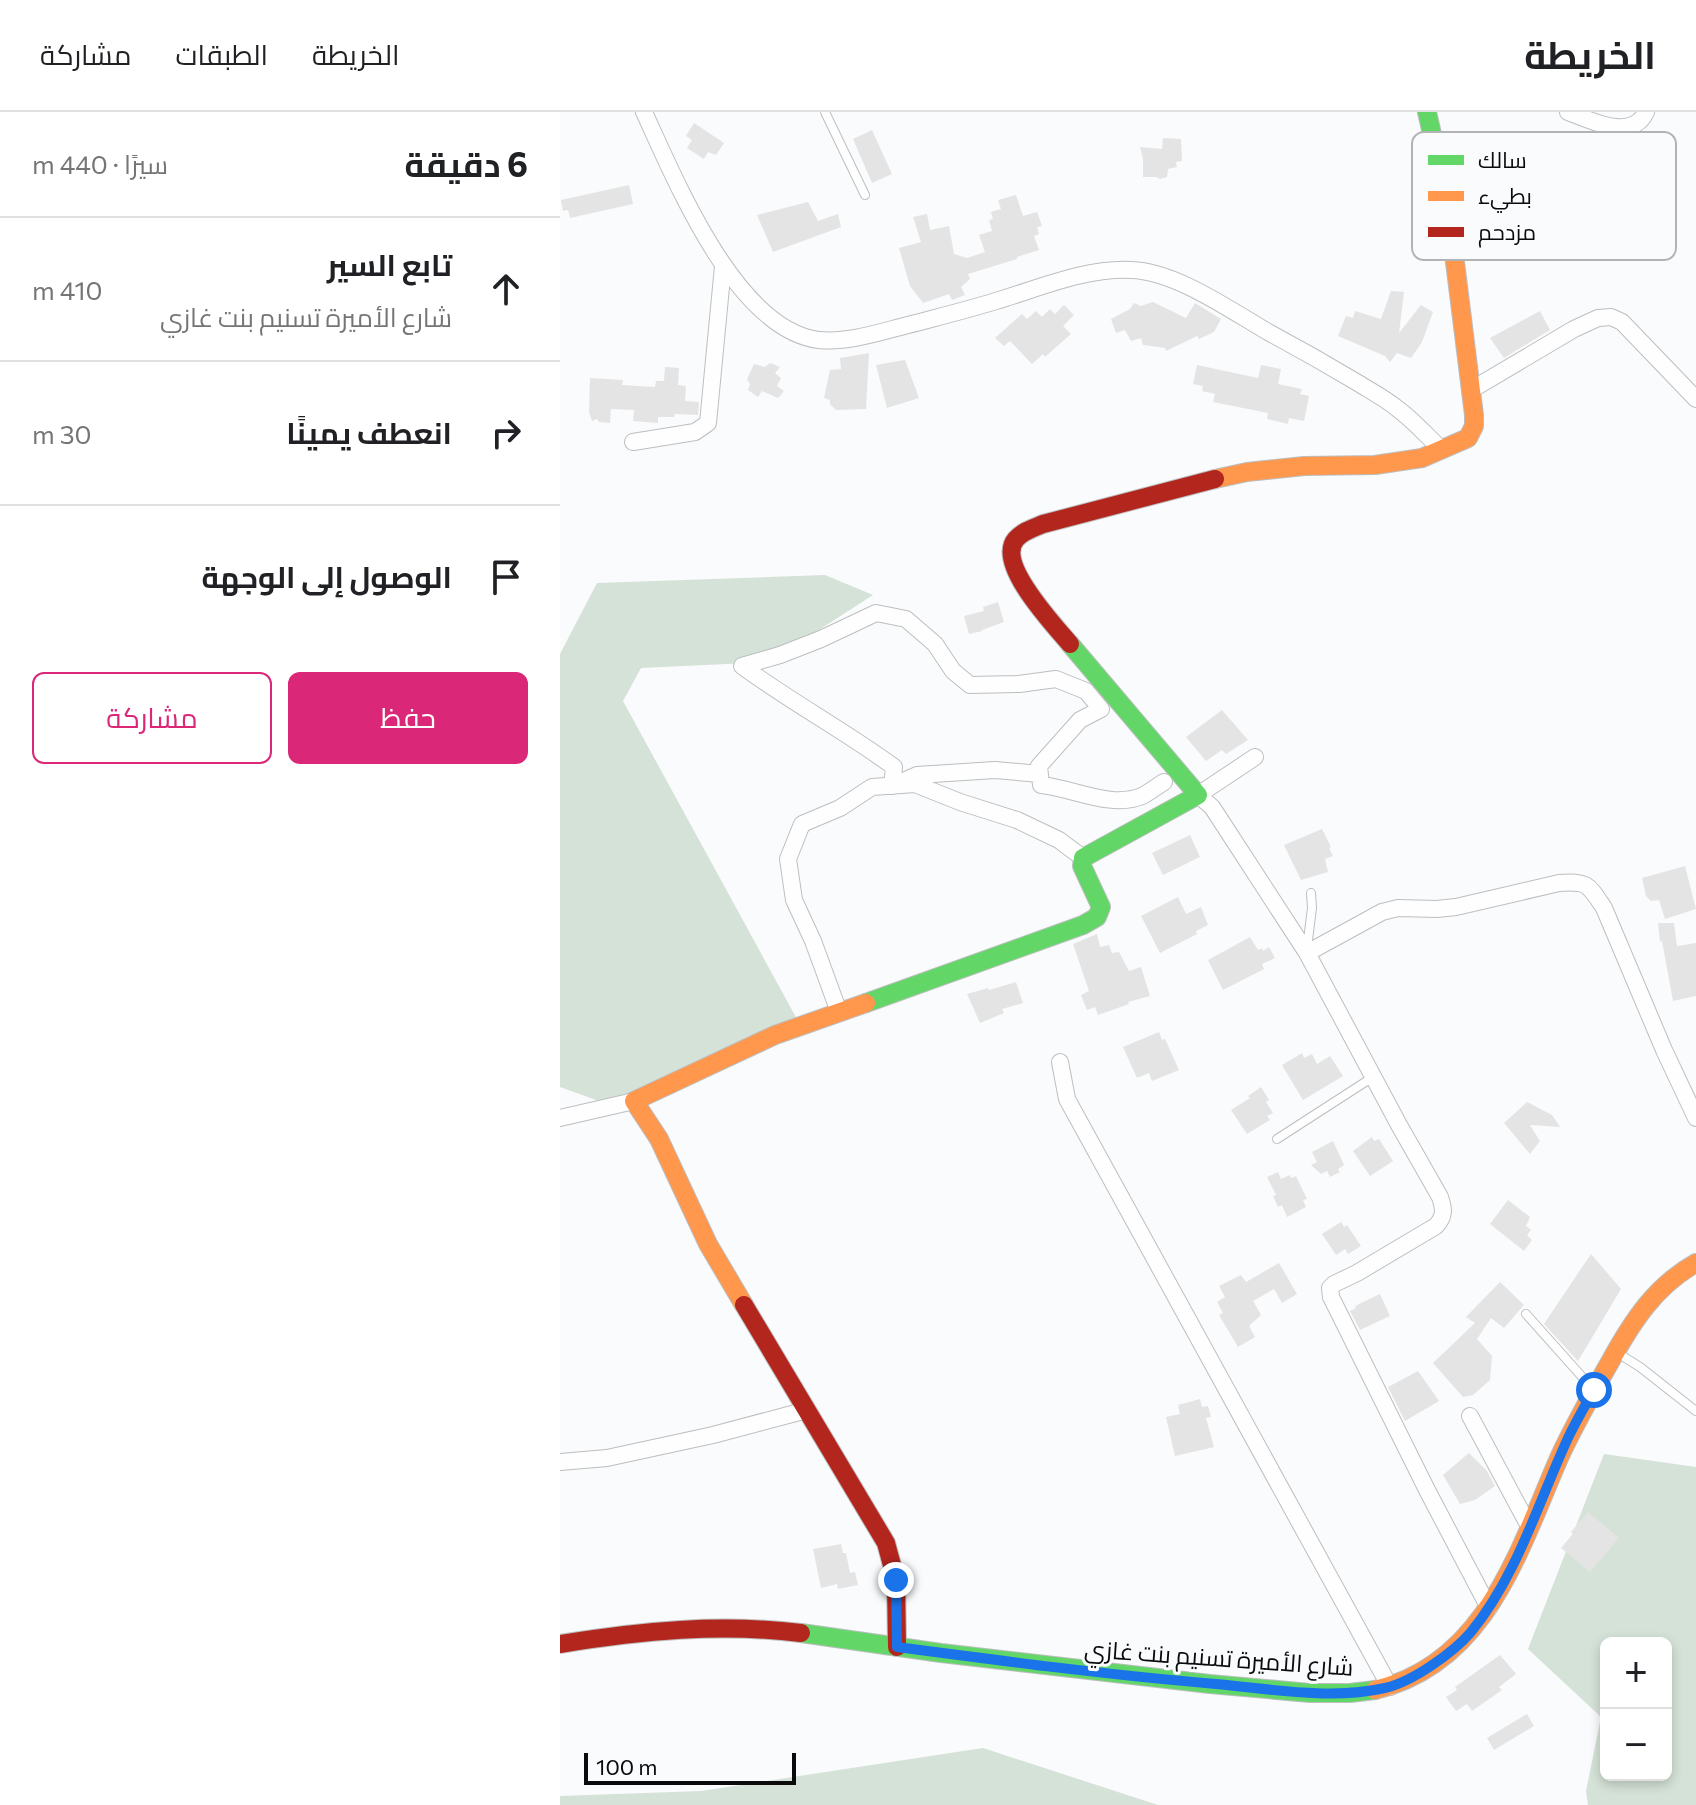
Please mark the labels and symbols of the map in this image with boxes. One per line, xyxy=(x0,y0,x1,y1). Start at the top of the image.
legend xyxy=(1412,132,1676,260)
text: سالك xyxy=(1478,146,1527,173)
text: بطيء xyxy=(1478,182,1532,213)
text: مزدحم xyxy=(1478,218,1536,248)
route start xyxy=(1576,1372,1612,1408)
route end xyxy=(878,1562,914,1598)
street label: شارع الأميرة تسنيم بنت غازي xyxy=(1083,1633,1354,1686)
scale bar xyxy=(584,1749,796,1785)

